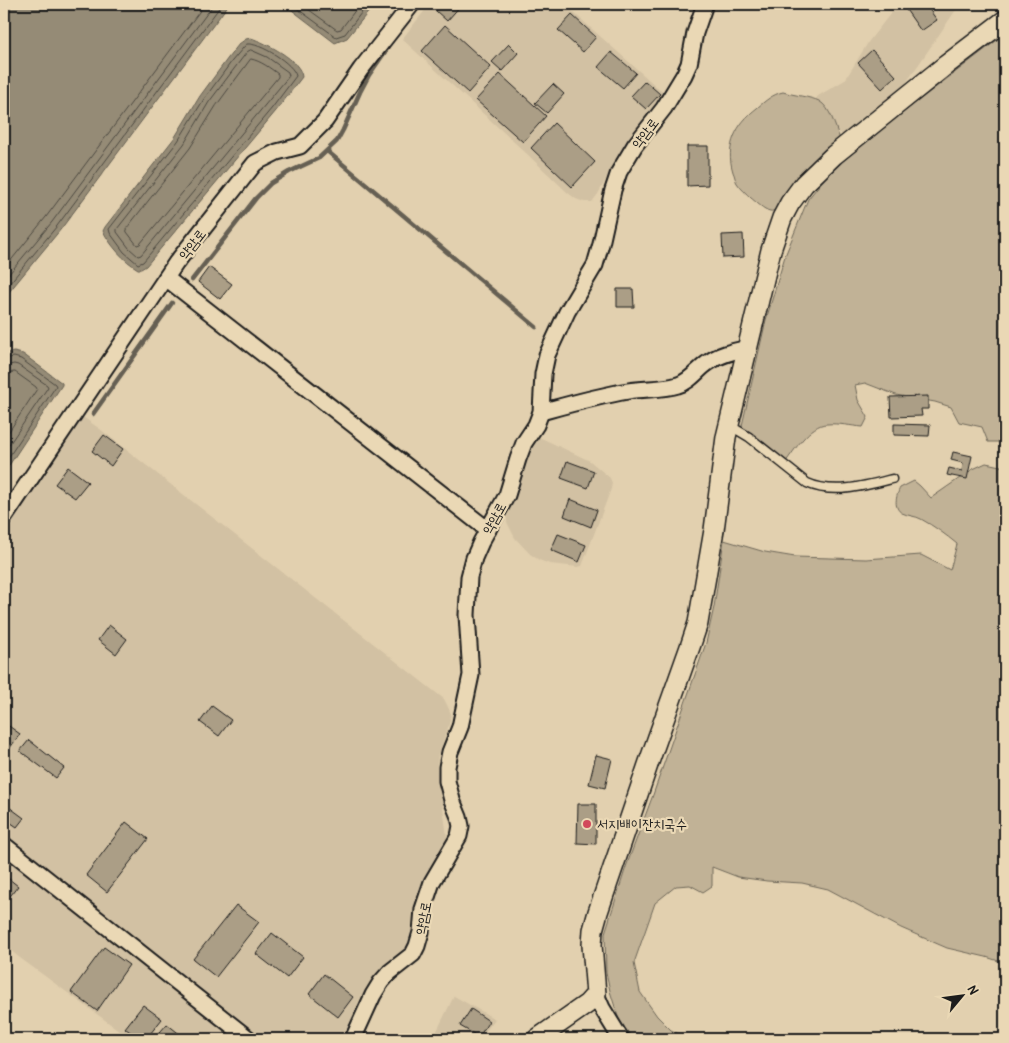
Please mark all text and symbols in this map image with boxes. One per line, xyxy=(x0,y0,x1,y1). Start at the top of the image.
street label: 약암로 xyxy=(627,113,662,152)
street label: 약암로 xyxy=(174,225,209,263)
street label: 약암로 xyxy=(477,498,510,537)
place label: 서지배이잔치국수 xyxy=(597,814,687,833)
marker: 서지배이잔치국수 xyxy=(581,818,593,830)
street label: 약암로 xyxy=(410,900,435,936)
north arrow xyxy=(936,970,986,1020)
text: N xyxy=(964,982,984,998)

